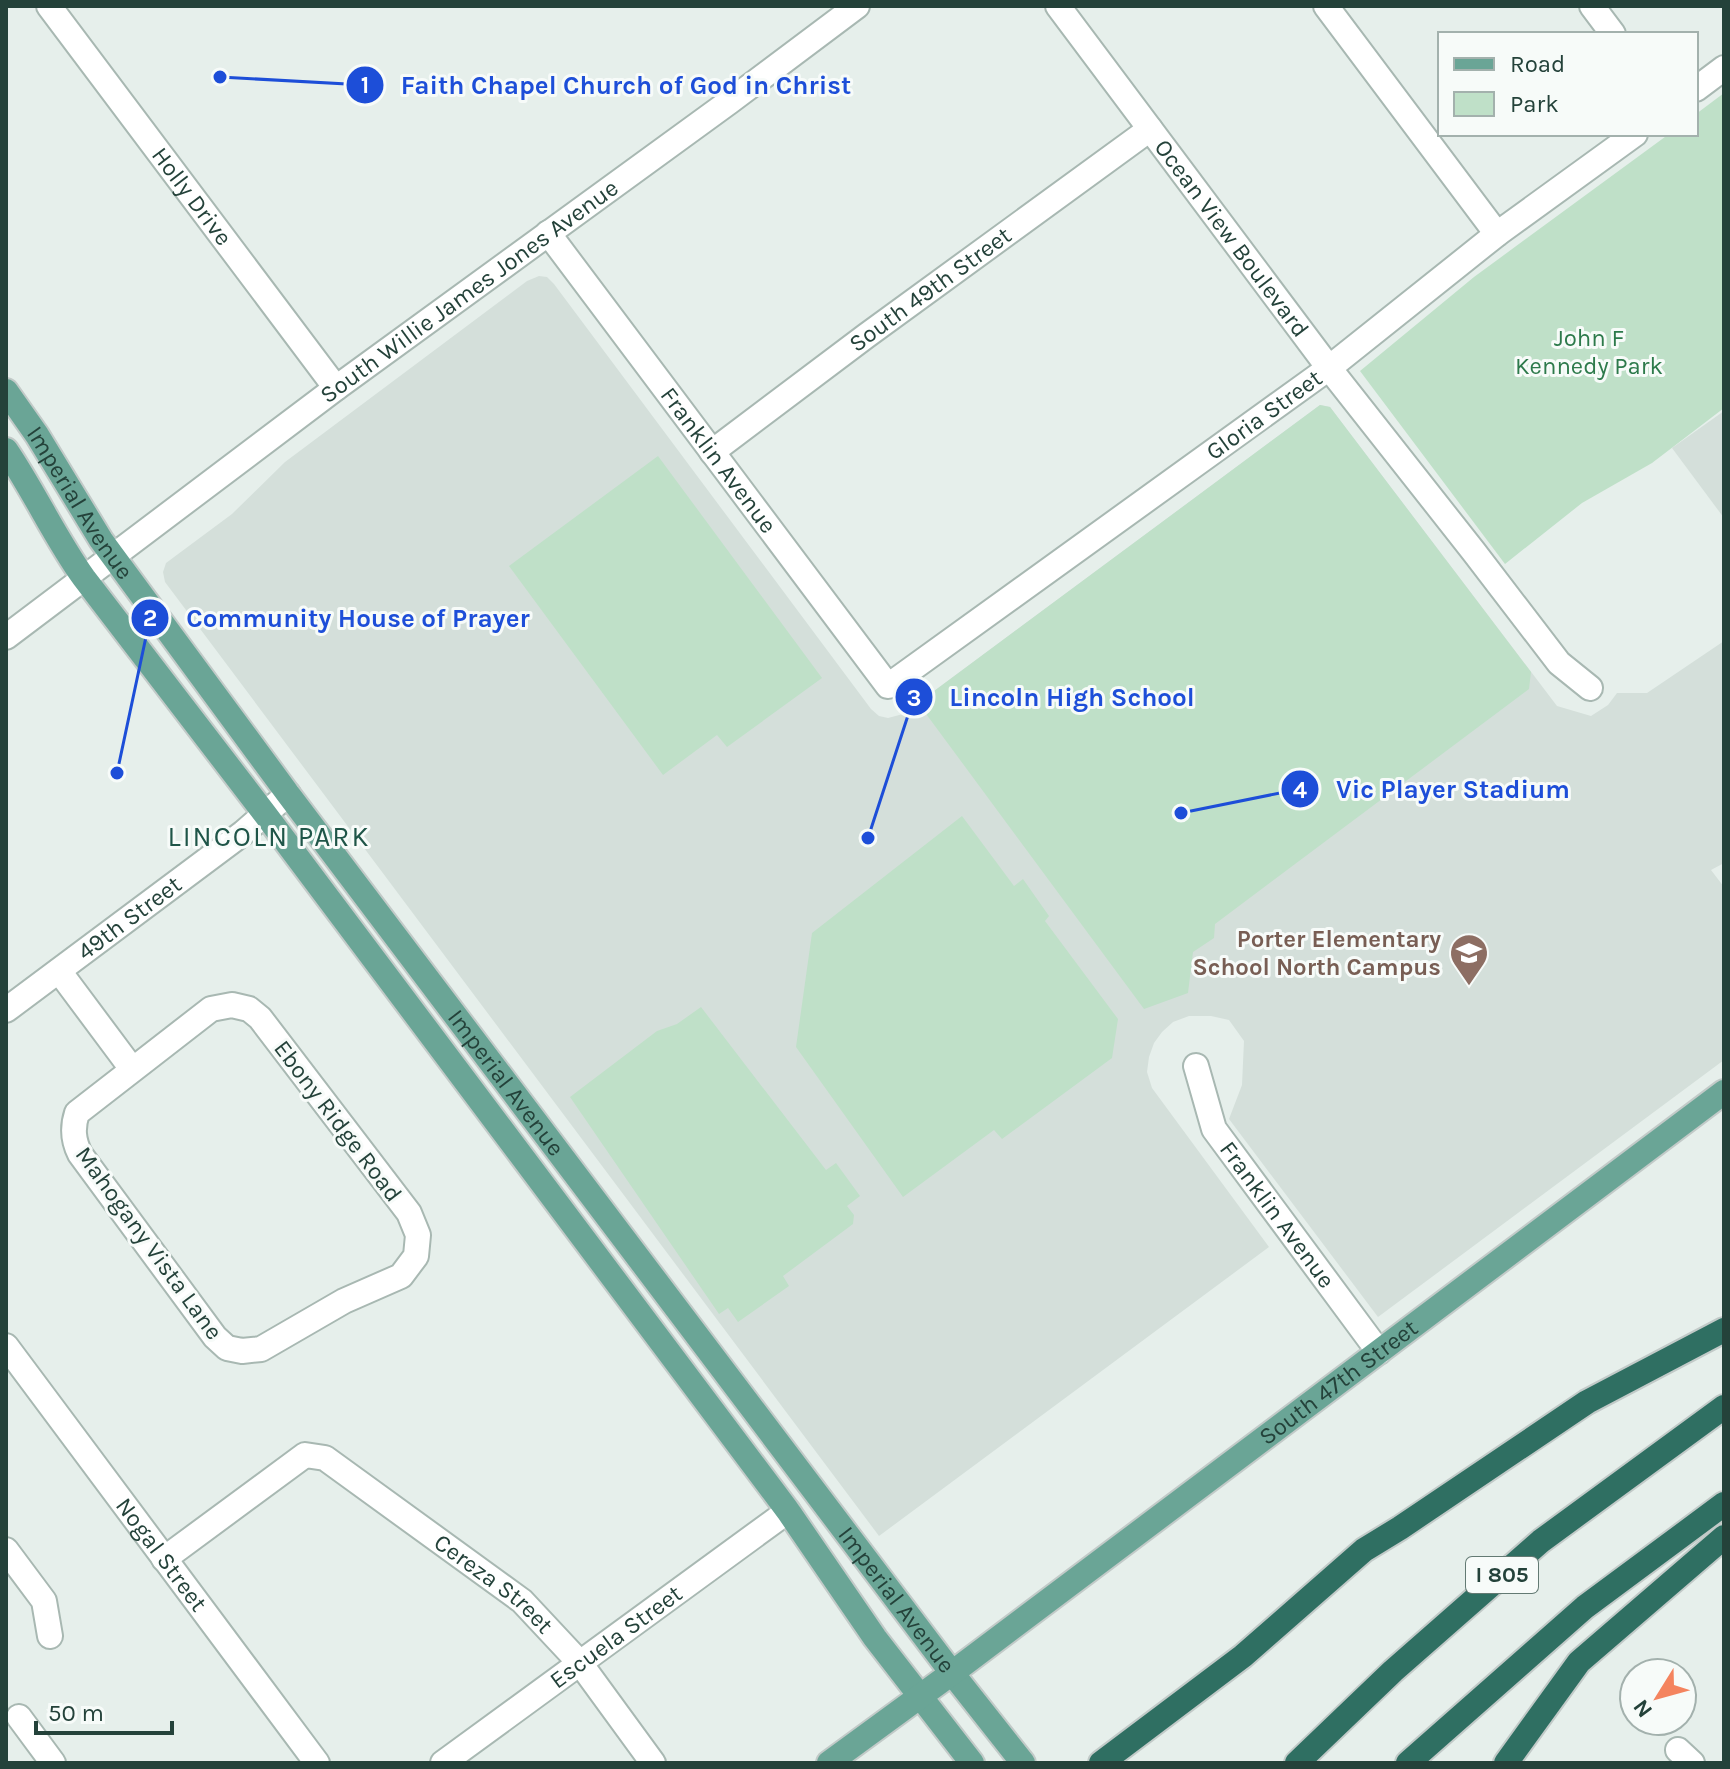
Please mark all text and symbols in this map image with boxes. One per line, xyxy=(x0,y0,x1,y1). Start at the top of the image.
legend xyxy=(1438,32,1698,136)
text: Road xyxy=(1510,50,1565,78)
callout: Faith Chapel Church of God in Christ xyxy=(345,60,868,110)
text: Faith Chapel Church of God in Christ xyxy=(401,70,851,101)
text: 1 xyxy=(361,71,369,99)
text: Park xyxy=(1510,90,1559,118)
street label: Ocean View Boulevard xyxy=(1149,134,1315,342)
street label: Holly Drive xyxy=(146,142,238,251)
street label: South Willie James Jones Avenue xyxy=(315,173,624,409)
street label: South 49th Street xyxy=(843,221,1017,358)
park label: John F Kennedy Park xyxy=(1515,324,1663,380)
street label: Gloria Street xyxy=(1201,364,1327,466)
street label: Franklin Avenue xyxy=(655,382,782,539)
street label: Imperial Avenue xyxy=(21,421,139,585)
callout: Community House of Prayer xyxy=(130,593,546,643)
text: Community House of Prayer xyxy=(186,603,530,634)
text: 2 xyxy=(143,604,157,632)
callout: Lincoln High School xyxy=(894,672,1211,722)
text: Lincoln High School xyxy=(949,682,1195,713)
text: 3 xyxy=(907,684,921,712)
callout: Vic Player Stadium xyxy=(1280,764,1586,814)
text: Vic Player Stadium xyxy=(1336,774,1570,805)
text: 4 xyxy=(1293,776,1307,804)
district label: LINCOLN PARK xyxy=(168,820,370,853)
street label: 49th Street xyxy=(72,870,187,966)
place label: Porter Elementary School North Campus xyxy=(1192,925,1441,981)
school or university icon: Porter Elementary School North Campus xyxy=(1448,932,1490,987)
street label: Imperial Avenue xyxy=(442,1004,570,1161)
street label: Ebony Ridge Road xyxy=(268,1035,408,1207)
street label: Franklin Avenue xyxy=(1214,1136,1341,1294)
street label: Mahogany Vista Lane xyxy=(70,1141,228,1345)
street label: South 47th Street xyxy=(1254,1314,1423,1451)
street label: Nogal Street xyxy=(110,1492,213,1617)
street label: Imperial Avenue xyxy=(832,1521,961,1678)
street label: Cereza Street xyxy=(429,1528,559,1639)
road number: I 805 xyxy=(1466,1557,1538,1593)
street label: Escuela Street xyxy=(544,1579,687,1694)
north arrow xyxy=(1618,1657,1698,1737)
scale bar xyxy=(36,1685,172,1735)
text: N xyxy=(1628,1694,1658,1723)
text: 50 m xyxy=(48,1699,104,1727)

